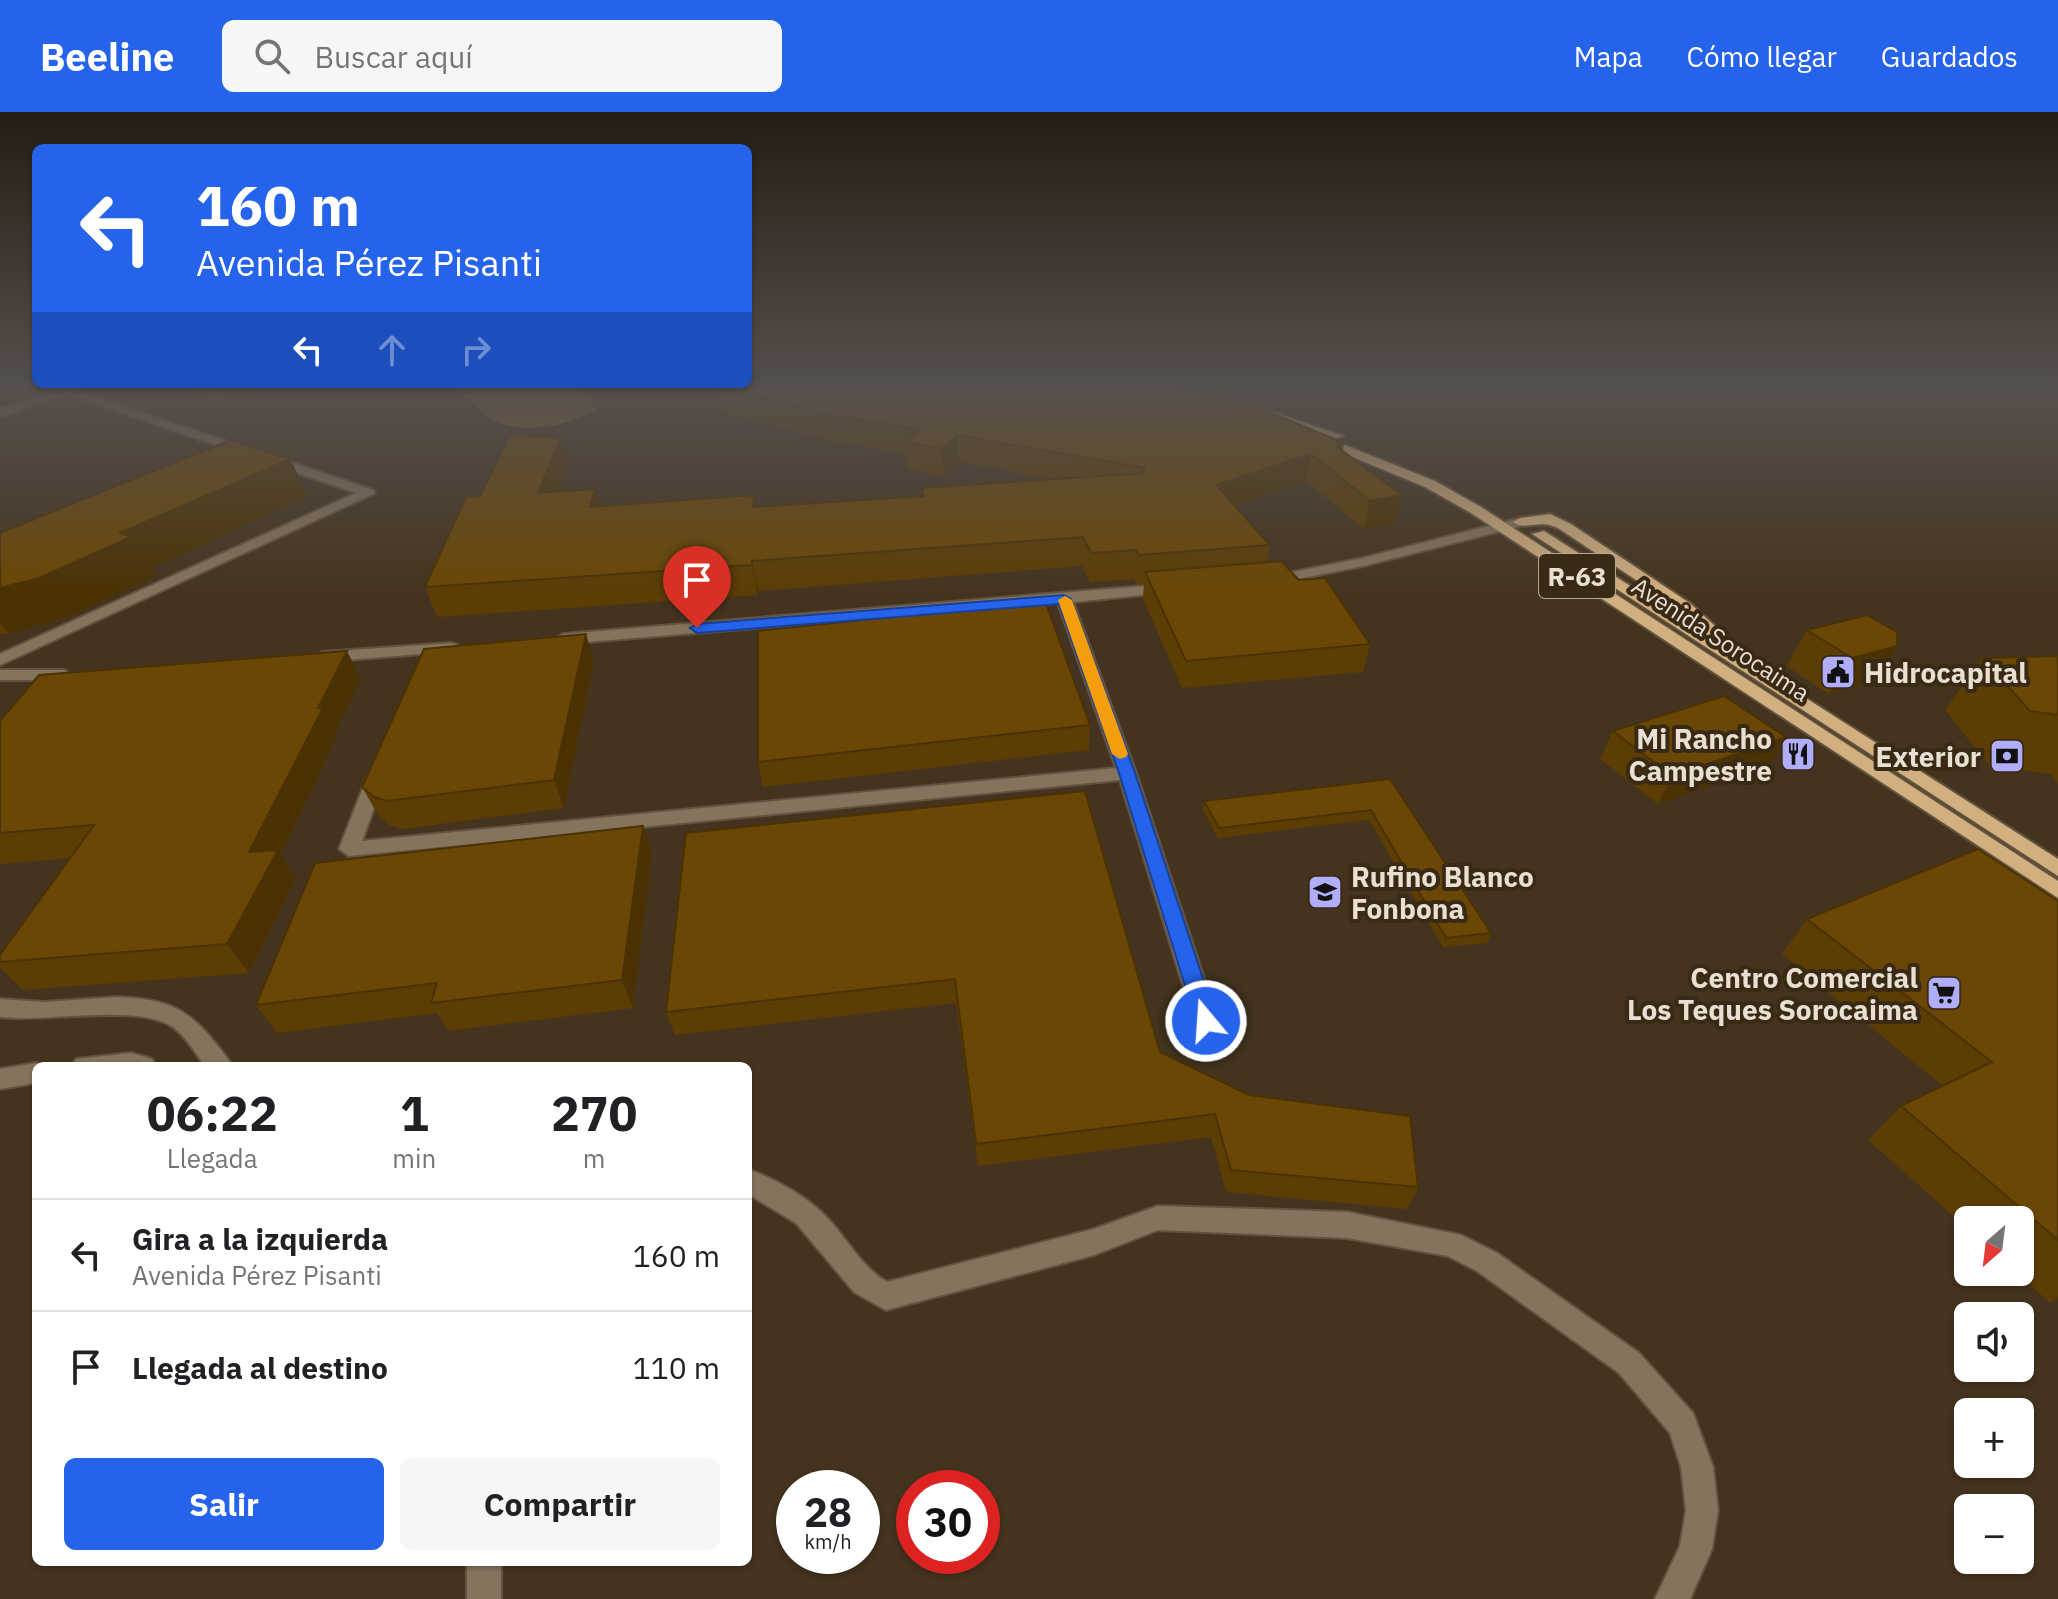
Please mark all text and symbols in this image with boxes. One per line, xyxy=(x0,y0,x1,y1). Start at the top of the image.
search box xyxy=(222,20,782,92)
text: Beeline xyxy=(40,32,174,81)
icon: search xyxy=(250,34,294,78)
text: Buscar aquí xyxy=(314,37,473,76)
text: Mapa xyxy=(1574,38,1643,75)
text: Cómo llegar xyxy=(1687,38,1837,75)
text: Guardados xyxy=(1881,38,2018,75)
text: 160 m xyxy=(196,169,360,241)
icon: left xyxy=(64,176,168,280)
text: Avenida Pérez Pisanti xyxy=(196,239,542,286)
icon: left xyxy=(286,328,330,372)
icon: ahead xyxy=(370,328,414,372)
icon: right xyxy=(454,328,498,372)
pin xyxy=(663,546,731,628)
road number: R-63 xyxy=(1539,554,1615,598)
icon: arrive xyxy=(675,558,719,602)
street label: Avenida Sorocaima xyxy=(1626,570,1816,709)
public building icon: Hidrocapital xyxy=(1819,653,1857,691)
place label: Hidrocapital xyxy=(1864,654,2027,691)
place label: Mi Rancho Campestre xyxy=(1629,720,1772,789)
restaurant icon: Mi Rancho Campestre xyxy=(1779,735,1817,773)
bank icon: Exterior xyxy=(1988,737,2026,775)
place label: Exterior xyxy=(1876,738,1981,775)
place label: Rufino Blanco Fonbona xyxy=(1351,858,1534,927)
school or university icon: Rufino Blanco Fonbona xyxy=(1306,873,1344,911)
place label: Centro Comercial Los Teques Sorocaima xyxy=(1627,959,1918,1028)
supermarket icon: Centro Comercial Los Teques Sorocaima xyxy=(1925,974,1963,1012)
position arrow xyxy=(1164,979,1248,1063)
text: 06:22 xyxy=(147,1082,278,1144)
text: 1 xyxy=(400,1082,429,1144)
text: 270 xyxy=(551,1082,637,1144)
text: Llegada xyxy=(167,1141,258,1175)
text: min xyxy=(392,1141,436,1175)
text: m xyxy=(583,1141,605,1175)
north arrow xyxy=(1954,1206,2034,1286)
map controls xyxy=(1954,1206,2034,1574)
text: Gira a la izquierda xyxy=(132,1219,388,1258)
icon: left xyxy=(64,1233,108,1277)
text: 160 m xyxy=(633,1236,720,1275)
text: Avenida Pérez Pisanti xyxy=(132,1258,382,1292)
button: sound xyxy=(1954,1302,2034,1382)
icon: arrive xyxy=(64,1345,108,1389)
text: Llegada al destino xyxy=(132,1348,388,1387)
text: 110 m xyxy=(633,1348,720,1387)
button: + xyxy=(1954,1398,2034,1478)
button: Salir xyxy=(64,1458,384,1550)
button: Compartir xyxy=(400,1458,720,1550)
speed limit sign: 30 xyxy=(896,1470,1000,1574)
text: 28 xyxy=(804,1486,852,1538)
button: − xyxy=(1954,1494,2034,1574)
text: km/h xyxy=(804,1528,852,1555)

